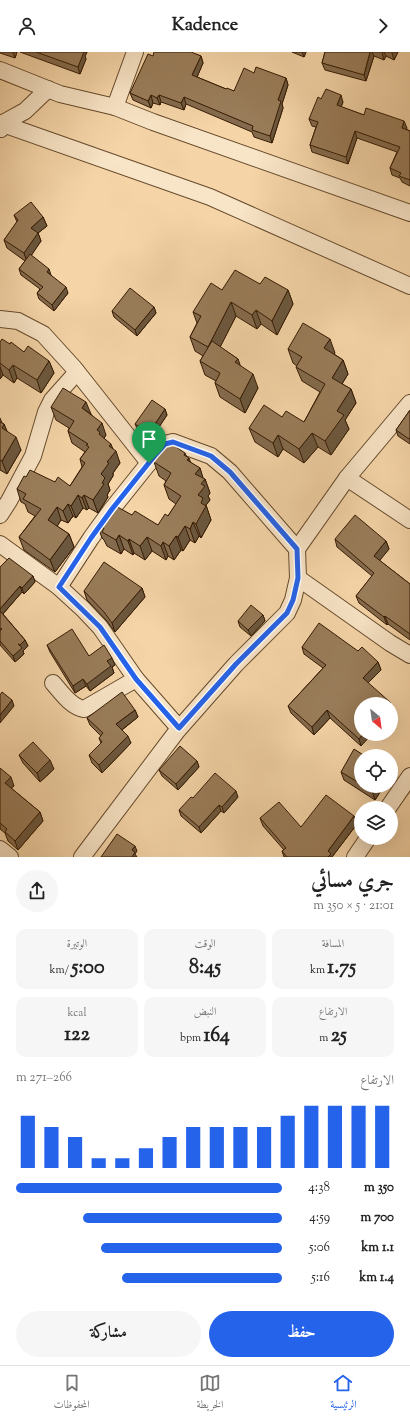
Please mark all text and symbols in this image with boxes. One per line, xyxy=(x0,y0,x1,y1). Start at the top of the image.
text: Kadence xyxy=(172,13,238,39)
icon: person xyxy=(16,15,38,37)
icon: forward xyxy=(372,15,394,37)
pin xyxy=(132,422,166,463)
icon: arrive xyxy=(138,428,160,450)
north arrow xyxy=(354,697,398,741)
map controls xyxy=(354,697,398,845)
button: locate xyxy=(354,749,398,793)
button: layers xyxy=(354,801,398,845)
text: جري مسائي xyxy=(311,866,394,898)
button: share xyxy=(16,870,58,912)
text: 21:01 · 5 × 350 m xyxy=(313,897,394,915)
text: الوتيرة xyxy=(67,936,87,952)
text: الوقت xyxy=(194,936,216,952)
text: المسافة xyxy=(322,936,344,952)
text: 5:00 xyxy=(72,954,105,983)
text: 8:45 xyxy=(189,954,221,983)
text: 1.75 xyxy=(327,954,356,983)
text: /km xyxy=(49,962,72,978)
text: km xyxy=(310,962,327,978)
text: النبض xyxy=(194,1004,216,1020)
text: الارتفاع xyxy=(319,1004,347,1020)
text: kcal xyxy=(68,1005,86,1021)
text: 122 xyxy=(64,1021,90,1050)
text: 164 xyxy=(204,1022,230,1051)
text: 25 xyxy=(331,1022,347,1051)
text: bpm xyxy=(180,1030,204,1046)
text: m xyxy=(319,1030,331,1046)
text: 266–271 m xyxy=(16,1069,72,1087)
text: الارتفاع xyxy=(360,1072,394,1090)
text: 4:38 xyxy=(308,1179,330,1197)
text: 350 m xyxy=(364,1179,394,1197)
text: 4:59 xyxy=(309,1209,330,1227)
text: 700 m xyxy=(360,1209,394,1227)
text: 5:06 xyxy=(309,1239,330,1257)
text: 1.1 km xyxy=(361,1239,394,1257)
text: 5:16 xyxy=(311,1269,330,1287)
text: 1.4 km xyxy=(359,1269,394,1287)
button: مشاركة xyxy=(16,1311,201,1357)
button: حفظ xyxy=(209,1311,394,1357)
tab: المحفوظات xyxy=(53,1372,90,1415)
tab: الخريطة xyxy=(197,1372,223,1415)
tab: الرئيسية xyxy=(330,1372,357,1415)

